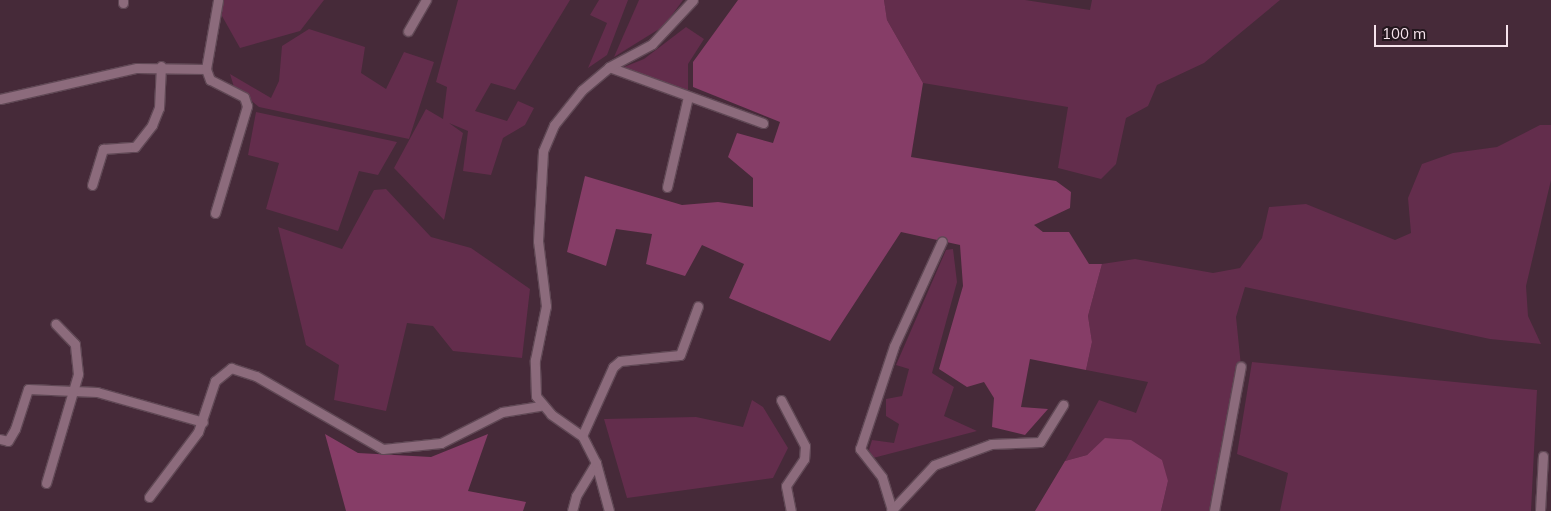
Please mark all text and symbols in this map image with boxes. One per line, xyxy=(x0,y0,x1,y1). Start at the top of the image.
scale bar xyxy=(1376,15,1510,47)
text: 100 m xyxy=(1382,24,1426,43)

